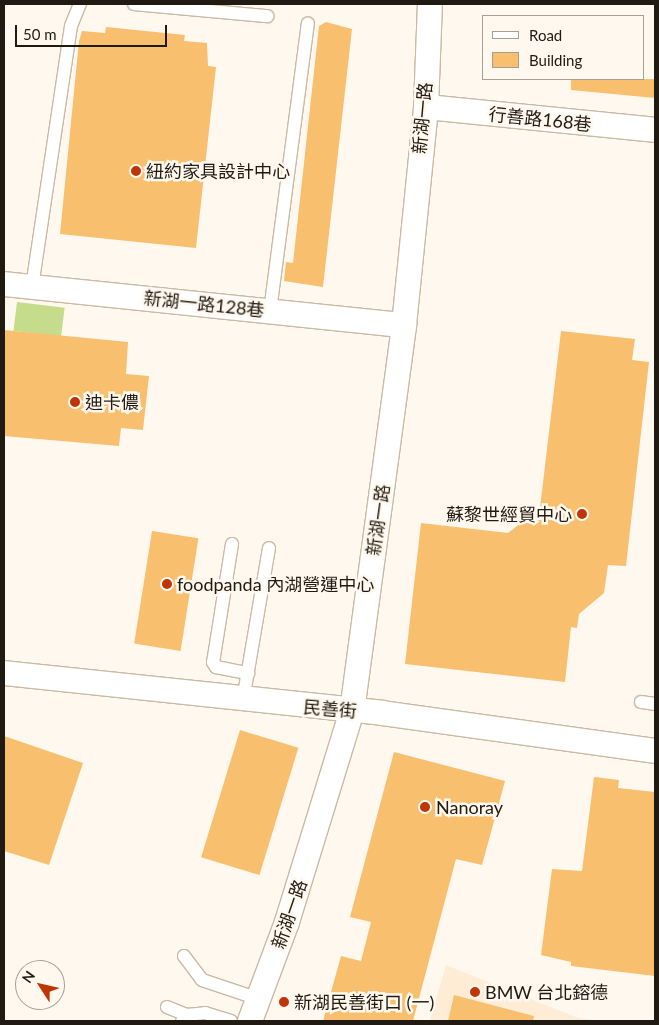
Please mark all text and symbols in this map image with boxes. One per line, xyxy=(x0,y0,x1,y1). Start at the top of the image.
scale bar xyxy=(18,15,170,47)
legend xyxy=(482,15,644,80)
text: 50 m xyxy=(23,25,57,43)
text: Road xyxy=(529,26,562,44)
text: Building xyxy=(529,51,582,69)
street label: 新湖一路 xyxy=(408,81,436,155)
street label: 行善路168巷 xyxy=(487,103,593,135)
place label: 紐約家具設計中心 xyxy=(146,160,290,182)
marker: 紐約家具設計中心 xyxy=(130,165,142,177)
street label: 新湖一路128巷 xyxy=(143,287,265,321)
place label: 迪卡儂 xyxy=(85,391,139,413)
marker: 迪卡儂 xyxy=(69,396,81,408)
street label: 新湖一路 xyxy=(362,483,394,557)
place label: 蘇黎世經貿中心 xyxy=(446,503,572,525)
marker: 蘇黎世經貿中心 xyxy=(576,508,588,520)
place label: foodpanda 內湖營運中心 xyxy=(177,573,374,595)
marker: foodpanda 內湖營運中心 xyxy=(161,578,173,590)
street label: 民善街 xyxy=(302,696,358,722)
place label: Nanoray xyxy=(436,796,503,818)
marker: Nanoray xyxy=(418,800,432,814)
street label: 新湖一路 xyxy=(267,876,311,952)
north arrow xyxy=(15,960,65,1010)
text: N xyxy=(18,967,38,986)
place label: BMW 台北鎔德 xyxy=(485,981,609,1003)
marker: BMW 台北鎔德 xyxy=(469,986,481,998)
place label: 新湖民善街口 (一) xyxy=(294,991,434,1013)
marker: 新湖民善街口 (一) xyxy=(278,996,290,1008)

